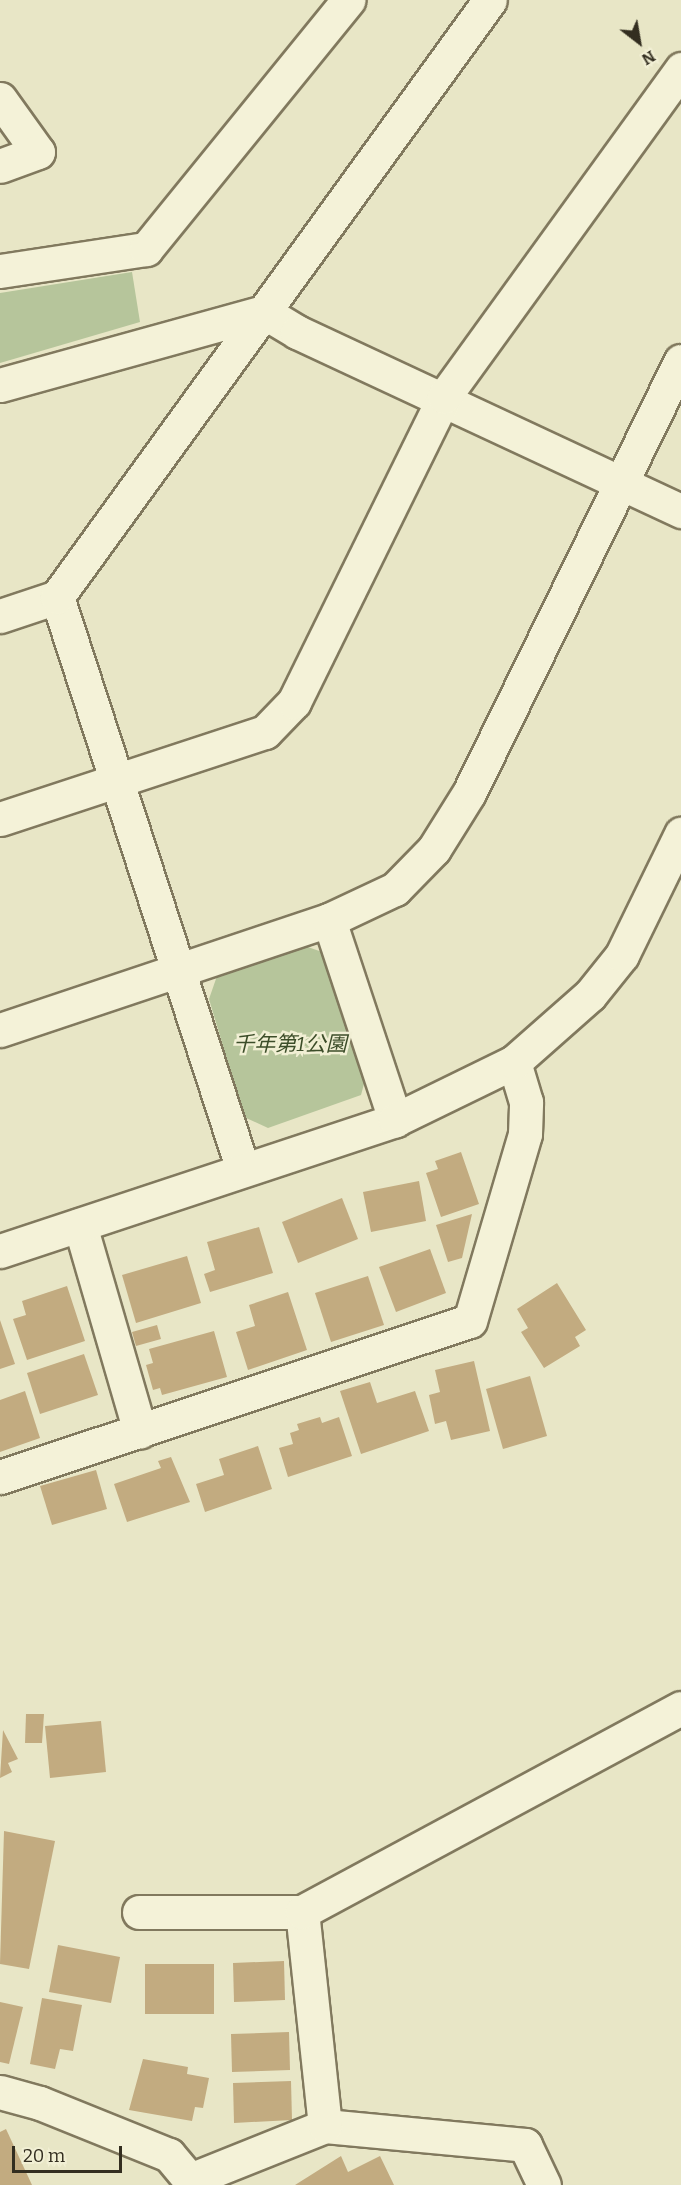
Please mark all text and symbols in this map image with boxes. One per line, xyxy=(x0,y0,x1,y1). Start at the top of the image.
north arrow xyxy=(609,12,669,72)
text: N xyxy=(638,47,659,69)
park label: 千年第1公園 xyxy=(233,1031,347,1057)
scale bar xyxy=(15,2134,124,2172)
text: 20 m xyxy=(23,2145,65,2167)

